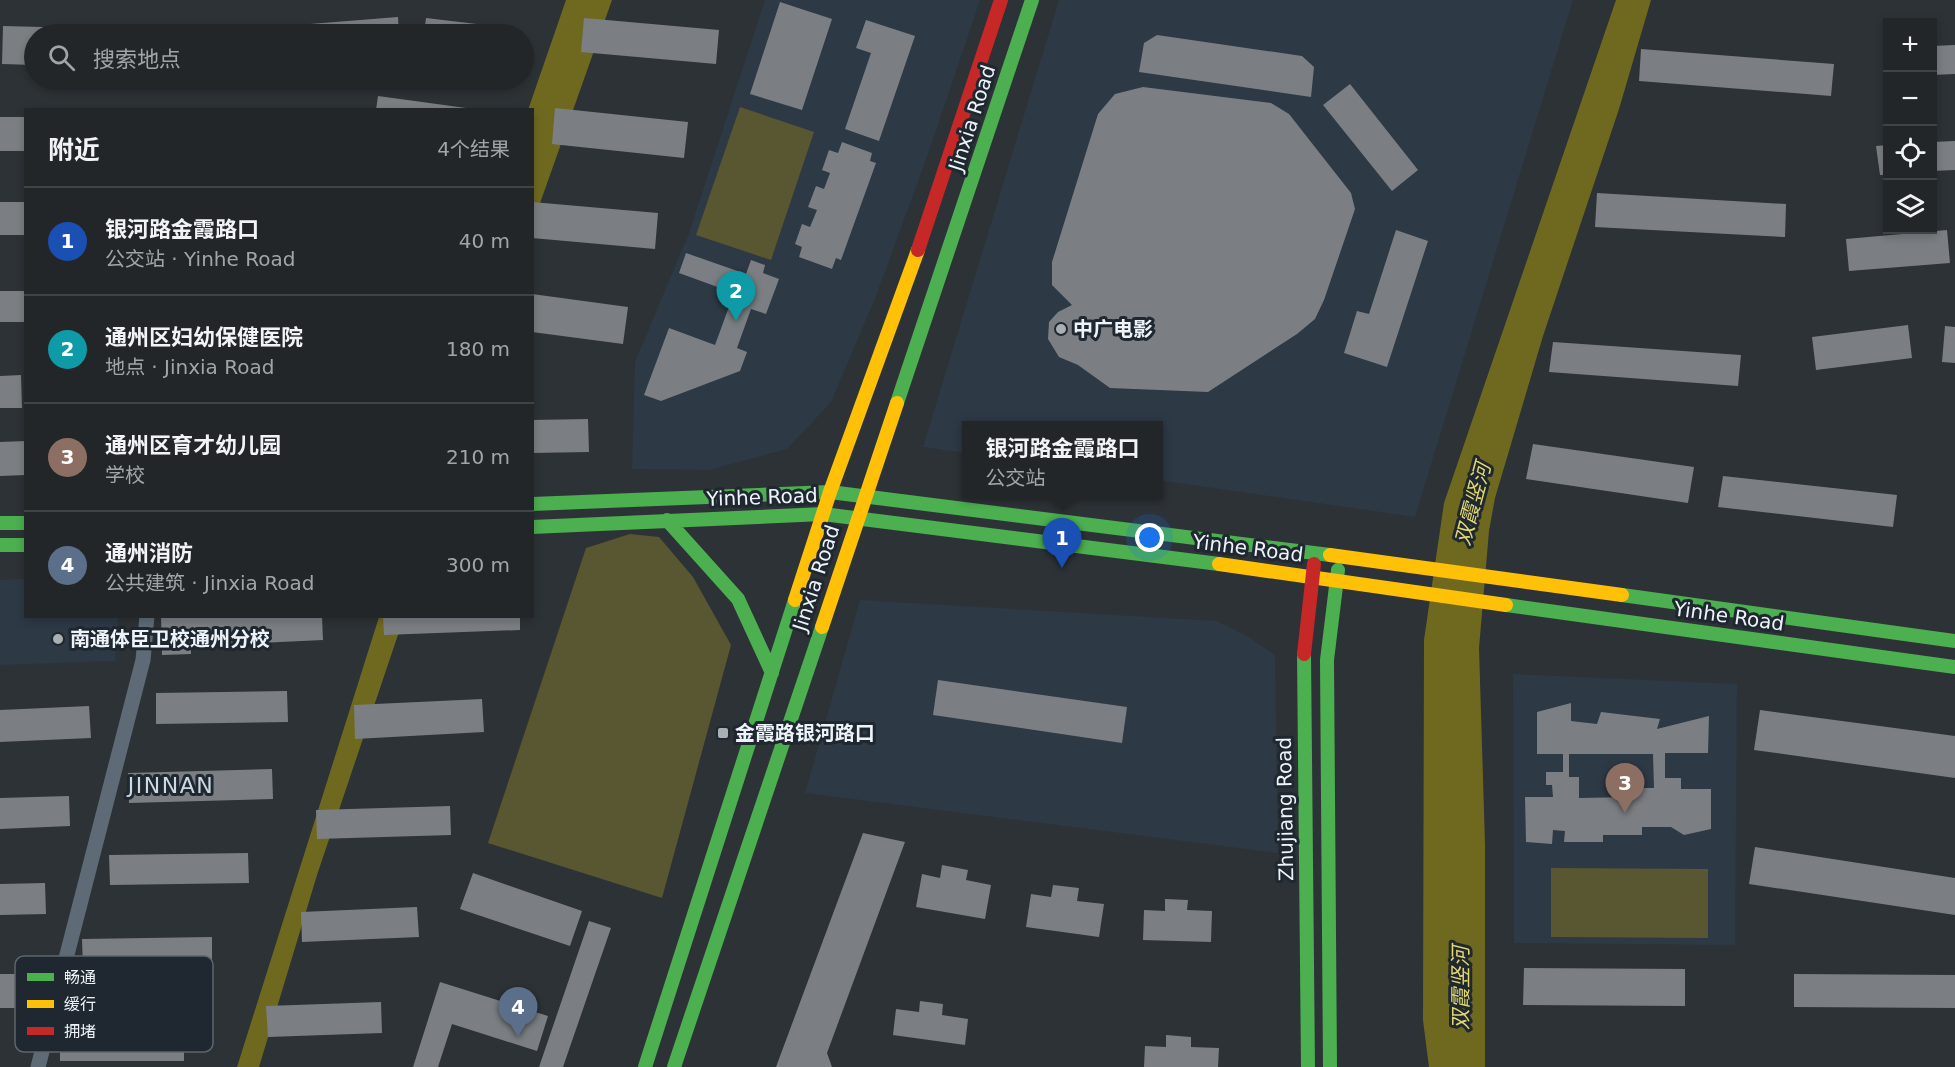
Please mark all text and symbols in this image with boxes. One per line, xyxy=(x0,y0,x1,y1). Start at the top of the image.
map controls xyxy=(1883,18,1937,234)
button: + xyxy=(1883,18,1937,72)
search box xyxy=(24,24,534,90)
icon: search xyxy=(45,41,78,74)
text: 搜索地点 xyxy=(93,47,181,72)
street label: Jinxia Road xyxy=(943,62,1000,176)
button: − xyxy=(1883,72,1937,126)
button: locate xyxy=(1883,126,1937,180)
text: 附近 xyxy=(48,135,100,165)
text: 4个结果 xyxy=(437,137,510,161)
button: layers xyxy=(1883,180,1937,234)
text: 银河路金霞路口 xyxy=(105,217,259,242)
text: 1 xyxy=(61,229,74,253)
text: 40 m xyxy=(459,229,510,253)
text: 公交站 · Yinhe Road xyxy=(105,247,295,271)
pin: 2 xyxy=(716,272,756,321)
place label: 中广电影 xyxy=(1073,317,1153,341)
marker: 中广电影 xyxy=(1054,322,1068,336)
text: 通州区妇幼保健医院 xyxy=(105,325,303,350)
text: 2 xyxy=(61,337,74,361)
text: 180 m xyxy=(446,337,510,361)
text: 地点 · Jinxia Road xyxy=(105,355,274,379)
popup xyxy=(962,421,1163,499)
text: 通州区育才幼儿园 xyxy=(105,433,281,458)
text: 银河路金霞路口 xyxy=(985,436,1140,461)
text: 3 xyxy=(61,445,74,469)
text: 210 m xyxy=(446,445,510,469)
water label: 双霞竖河 xyxy=(1451,456,1496,548)
text: 学校 xyxy=(105,463,145,487)
text: 公交站 xyxy=(985,466,1045,490)
street label: Yinhe Road xyxy=(705,483,818,511)
pin: 1 xyxy=(1042,518,1082,568)
street label: Jinxia Road xyxy=(787,522,844,636)
your location xyxy=(1135,523,1164,552)
street label: Yinhe Road xyxy=(1190,529,1305,567)
text: 通州消防 xyxy=(105,541,193,566)
text: 4 xyxy=(61,553,74,577)
text: 300 m xyxy=(446,553,510,577)
text: 公共建筑 · Jinxia Road xyxy=(105,571,314,595)
street label: Yinhe Road xyxy=(1671,596,1786,636)
place label: 南通体臣卫校通州分校 xyxy=(70,627,270,651)
marker: 南通体臣卫校通州分校 xyxy=(51,632,65,646)
place label: 金霞路银河路口 xyxy=(735,721,875,745)
marker: 金霞路银河路口 xyxy=(716,726,730,740)
street label: Zhujiang Road xyxy=(1272,737,1298,881)
pin: 3 xyxy=(1606,764,1644,813)
district label: JINNAN xyxy=(126,773,214,798)
water label: 双霞竖河 xyxy=(1449,942,1473,1030)
legend xyxy=(15,956,213,1052)
text: 畅通 xyxy=(64,968,96,987)
pin: 4 xyxy=(498,988,538,1037)
text: 缓行 xyxy=(64,995,96,1014)
text: 拥堵 xyxy=(64,1022,96,1041)

